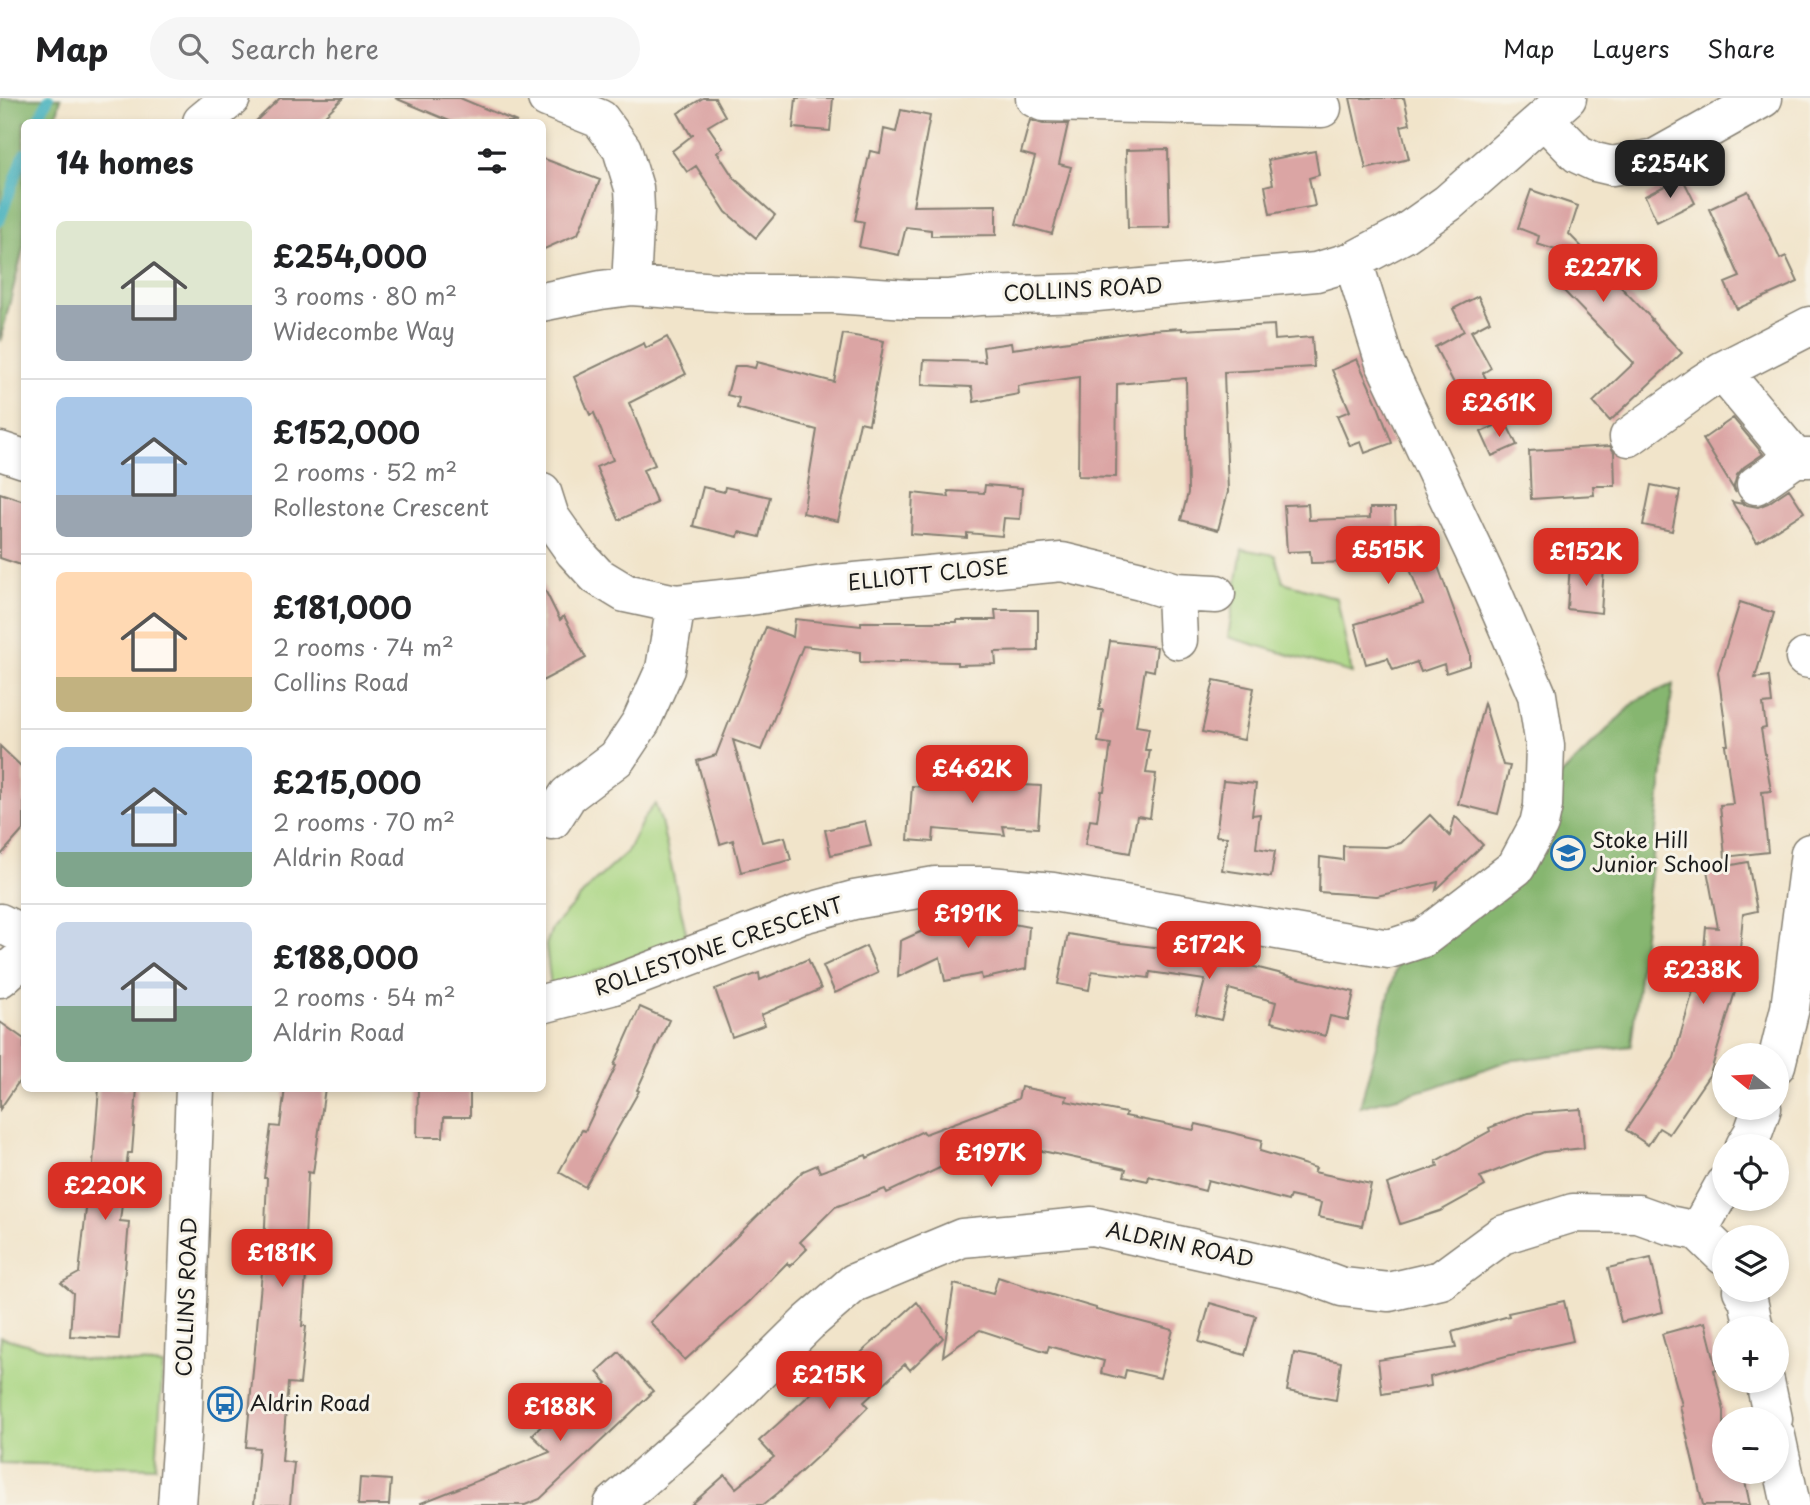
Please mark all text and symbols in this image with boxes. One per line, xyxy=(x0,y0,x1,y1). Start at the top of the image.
search box xyxy=(150,17,640,80)
text: Map xyxy=(35,23,108,73)
icon: search xyxy=(174,29,212,67)
text: Search here xyxy=(230,29,379,68)
text: Map xyxy=(1503,30,1554,66)
text: Layers xyxy=(1592,30,1669,66)
text: Share xyxy=(1707,30,1775,66)
text: 14 homes xyxy=(56,139,194,184)
pin: £254K xyxy=(1621,140,1719,200)
icon: filters xyxy=(473,142,511,180)
text: £254K xyxy=(1631,145,1709,180)
text: £254,000 xyxy=(273,233,427,278)
pin: £227K xyxy=(1554,244,1652,304)
icon: home xyxy=(112,249,196,333)
text: £227K xyxy=(1564,249,1642,284)
street label: COLLINS ROAD xyxy=(1002,268,1163,308)
text: 3 rooms · 80 m² xyxy=(273,278,457,313)
text: Widecombe Way xyxy=(273,313,455,348)
pin: £261K xyxy=(1450,380,1548,439)
text: £261K xyxy=(1462,384,1536,419)
text: £152,000 xyxy=(273,409,420,454)
icon: home xyxy=(112,425,196,509)
text: 2 rooms · 52 m² xyxy=(273,454,457,489)
text: Rollestone Crescent xyxy=(273,489,489,524)
pin: £515K xyxy=(1339,526,1437,586)
pin: £152K xyxy=(1537,528,1635,588)
text: £515K xyxy=(1352,531,1424,566)
text: £152K xyxy=(1549,533,1623,568)
street label: ELLIOTT CLOSE xyxy=(846,549,1010,597)
text: £181,000 xyxy=(273,584,412,629)
icon: home xyxy=(112,600,196,684)
text: 2 rooms · 74 m² xyxy=(273,629,454,664)
text: Collins Road xyxy=(273,664,409,699)
pin: £462K xyxy=(923,746,1021,805)
text: £462K xyxy=(932,750,1012,785)
text: £215,000 xyxy=(273,759,421,804)
icon: home xyxy=(112,775,196,859)
text: 2 rooms · 70 m² xyxy=(273,804,455,839)
place label: Stoke Hill Junior School xyxy=(1592,823,1729,879)
school or university icon: Stoke Hill Junior School xyxy=(1549,834,1587,872)
text: Aldrin Road xyxy=(273,839,405,874)
street label: ROLLESTONE CRESCENT xyxy=(589,887,848,1003)
pin: £191K xyxy=(919,890,1017,950)
text: £191K xyxy=(934,895,1002,930)
pin: £172K xyxy=(1160,922,1258,981)
text: £172K xyxy=(1173,926,1245,961)
text: £188,000 xyxy=(273,934,419,979)
pin: £238K xyxy=(1654,946,1752,1006)
icon: home xyxy=(112,950,196,1034)
text: £238K xyxy=(1664,951,1742,986)
text: 2 rooms · 54 m² xyxy=(273,979,456,1014)
text: Aldrin Road xyxy=(273,1014,405,1049)
north arrow xyxy=(1712,1043,1788,1120)
map controls xyxy=(1712,1043,1789,1484)
pin: £197K xyxy=(942,1130,1040,1189)
text: £197K xyxy=(956,1134,1026,1169)
button: locate xyxy=(1712,1134,1789,1211)
pin: £220K xyxy=(56,1162,154,1222)
text: £220K xyxy=(64,1167,146,1202)
street label: ALDRIN ROAD xyxy=(1104,1212,1257,1274)
street label: COLLINS ROAD xyxy=(166,1217,204,1377)
button: layers xyxy=(1712,1225,1789,1302)
pin: £181K xyxy=(233,1230,331,1289)
text: £181K xyxy=(248,1234,316,1269)
button: + xyxy=(1712,1316,1789,1393)
pin: £215K xyxy=(780,1352,878,1411)
text: £215K xyxy=(792,1356,866,1391)
pin: £188K xyxy=(511,1384,609,1443)
bus stop icon: Aldrin Road xyxy=(206,1385,244,1423)
place label: Aldrin Road xyxy=(250,1386,370,1418)
text: £188K xyxy=(524,1388,596,1423)
button: − xyxy=(1712,1407,1789,1484)

